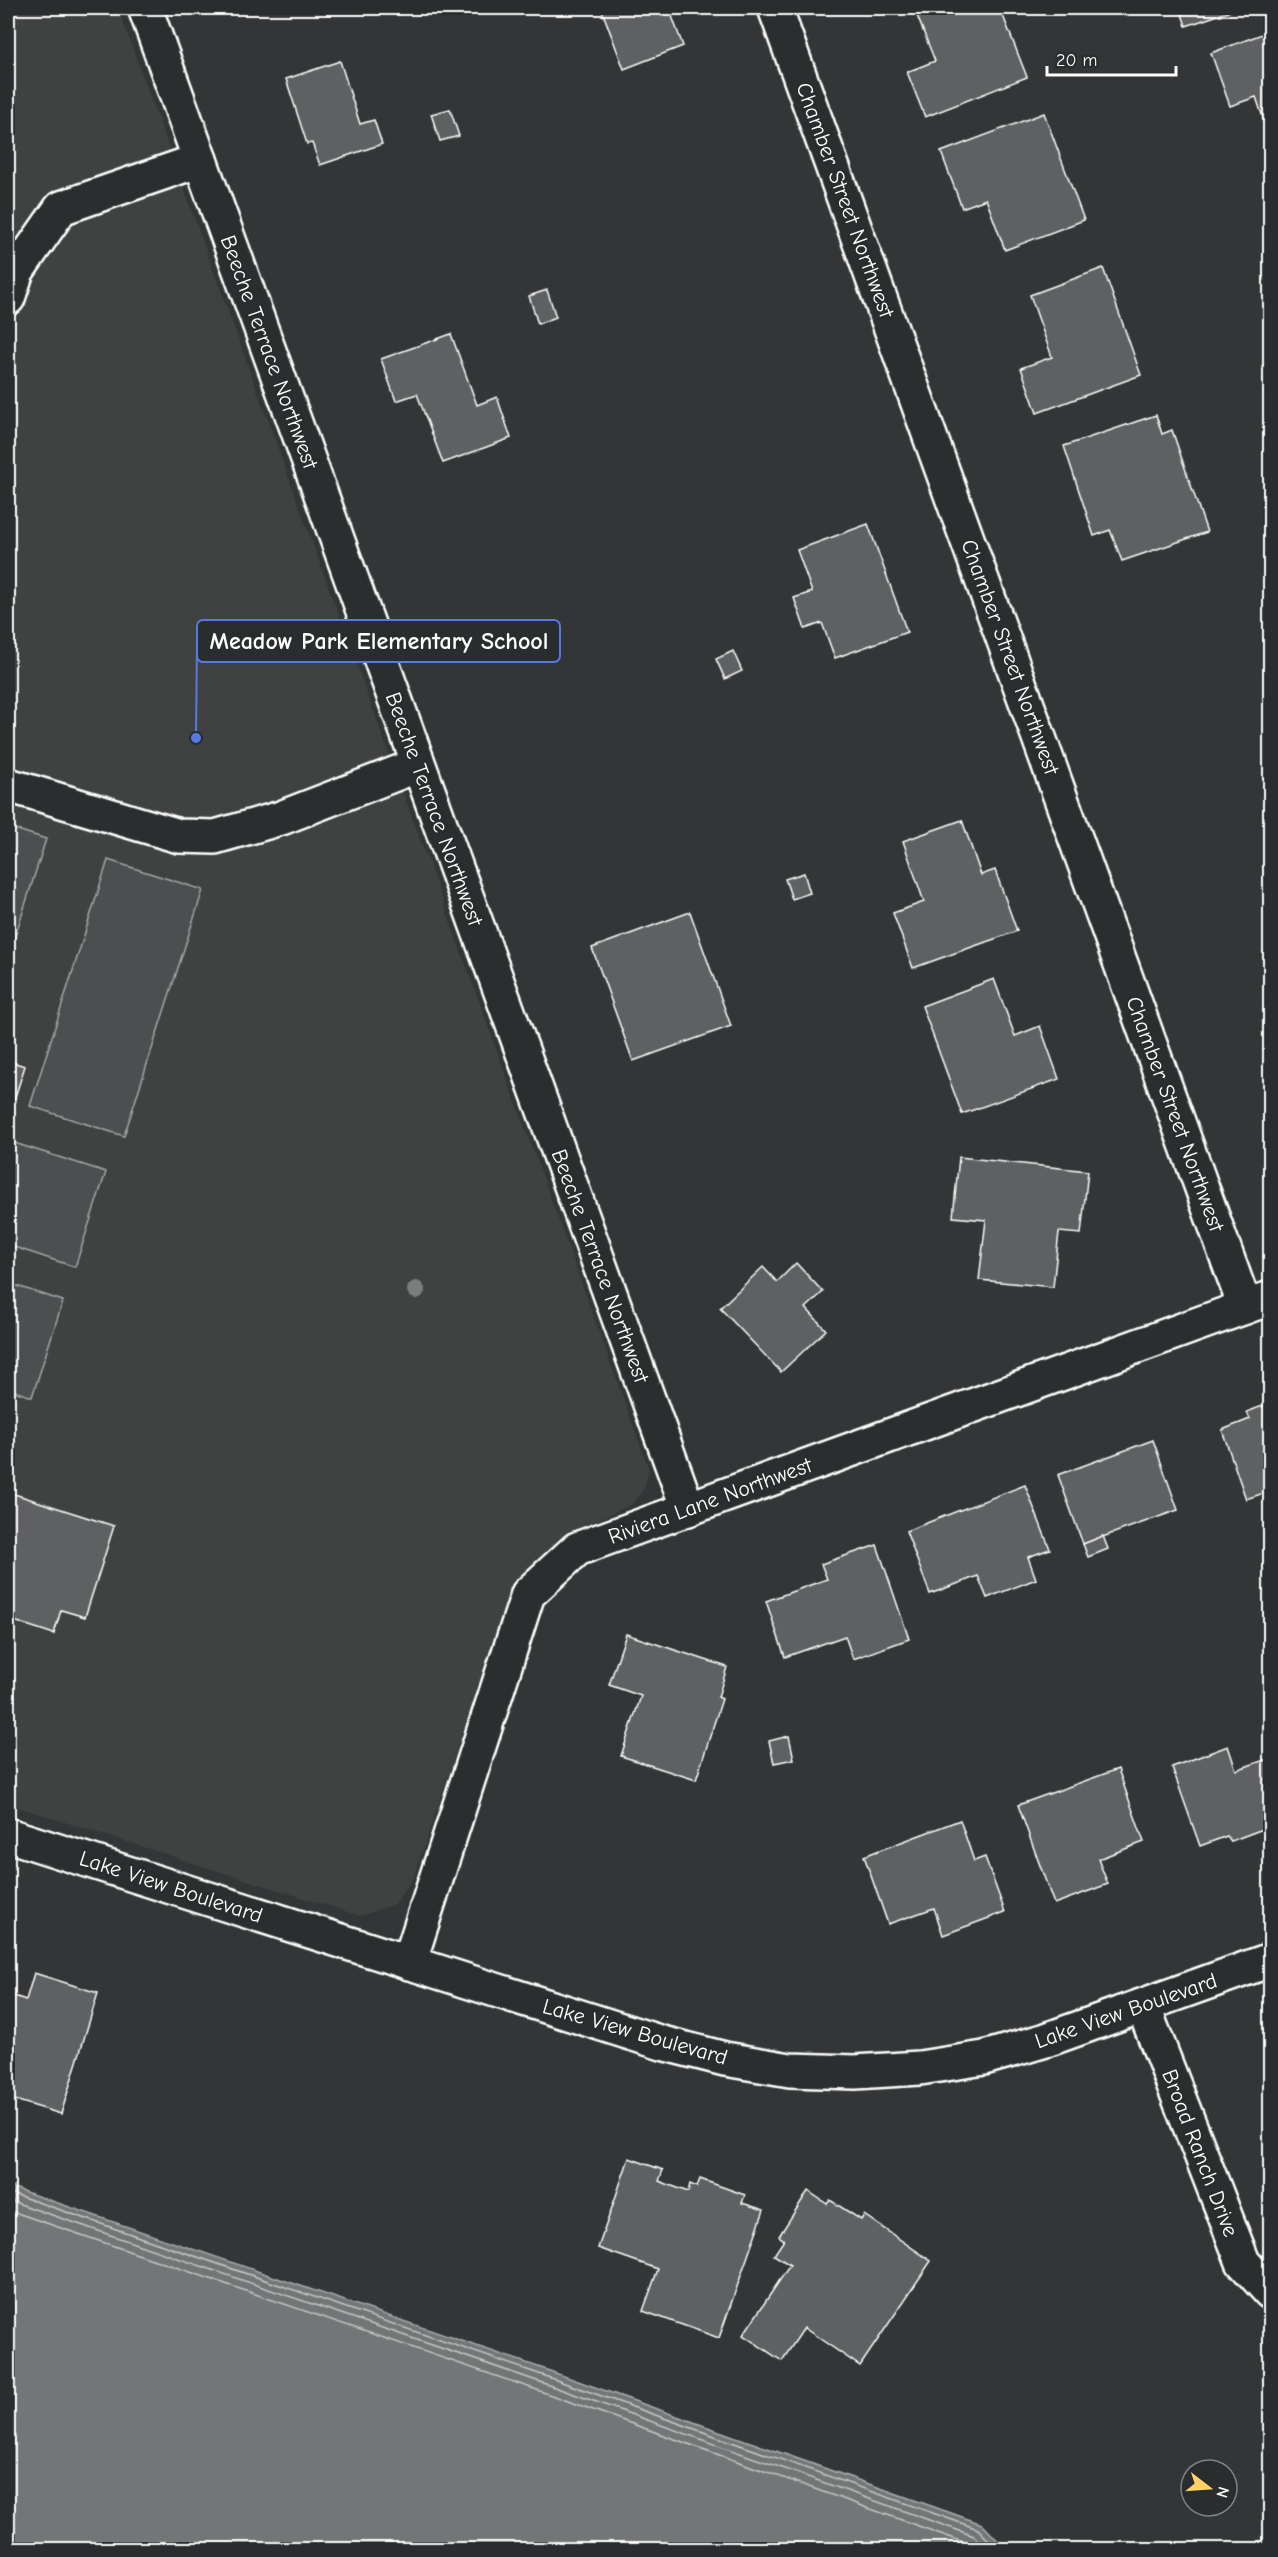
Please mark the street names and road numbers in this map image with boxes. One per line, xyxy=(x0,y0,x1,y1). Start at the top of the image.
street label: Chamber Street Northwest xyxy=(790,79,900,322)
street label: Beeche Terrace Northwest xyxy=(215,232,324,473)
street label: Chamber Street Northwest xyxy=(955,536,1065,779)
street label: Beeche Terrace Northwest xyxy=(380,689,489,930)
street label: Chamber Street Northwest xyxy=(1120,993,1230,1236)
street label: Beeche Terrace Northwest xyxy=(546,1146,655,1387)
street label: Riviera Lane Northwest xyxy=(605,1452,816,1550)
street label: Lake View Boulevard xyxy=(76,1845,266,1929)
street label: Lake View Boulevard xyxy=(1031,1968,1221,2054)
street label: Lake View Boulevard xyxy=(540,1993,730,2071)
street label: Broad Ranch Drive xyxy=(1156,2066,1244,2240)

